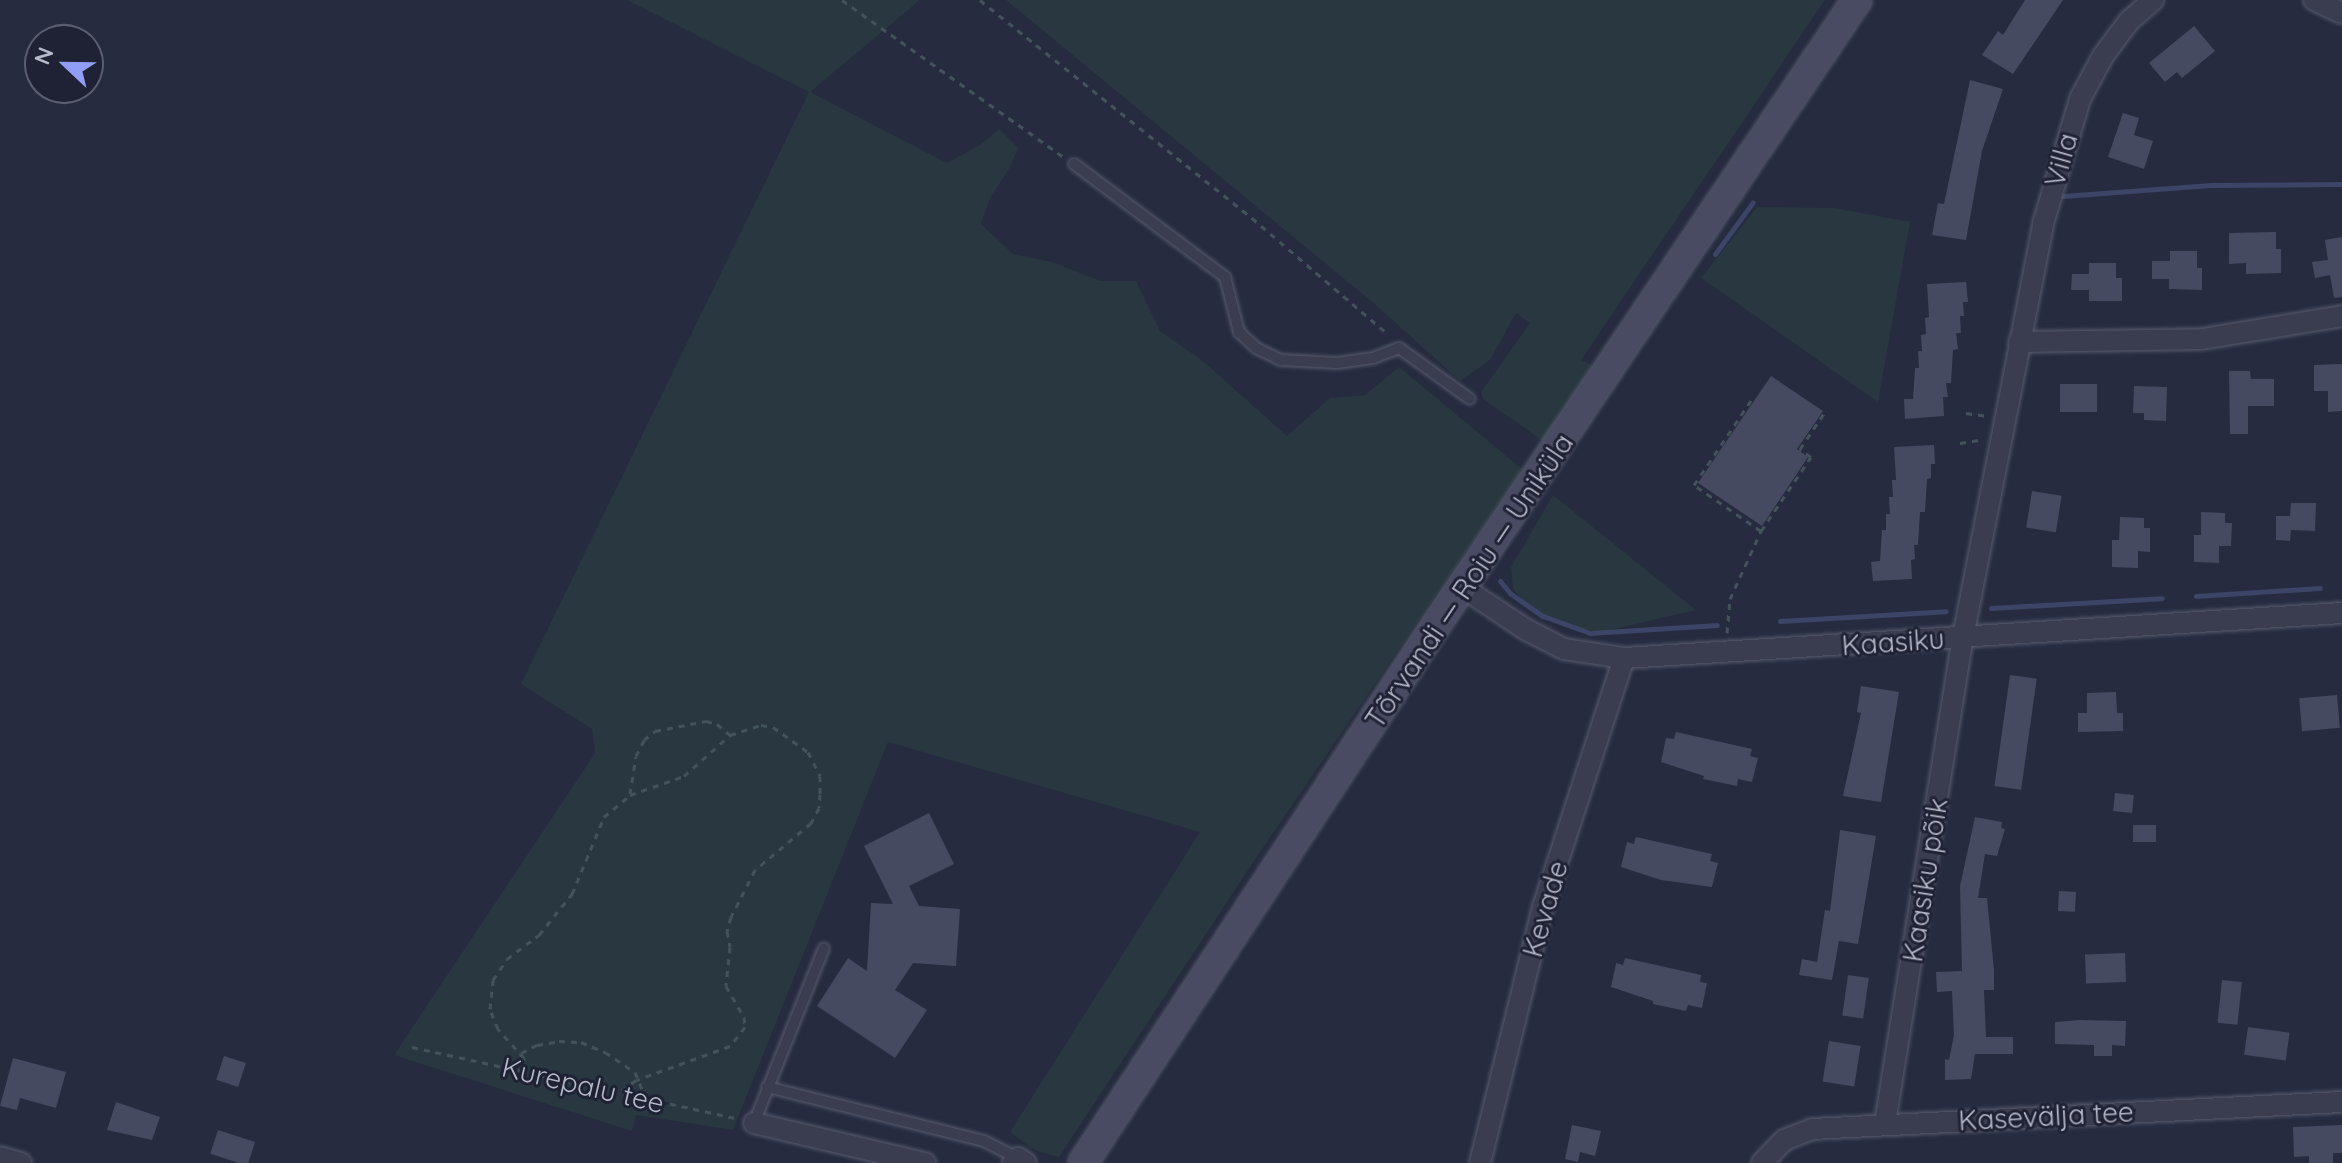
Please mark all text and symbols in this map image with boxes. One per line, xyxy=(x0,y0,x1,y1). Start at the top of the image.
north arrow xyxy=(24,24,104,104)
text: N xyxy=(28,43,60,69)
street label: Villa xyxy=(2037,129,2085,191)
street label: Tõrvandi — Roiu — Uniküla xyxy=(1358,427,1580,735)
street label: Kaasiku xyxy=(1840,622,1946,662)
street label: Kaasiku põik xyxy=(1895,796,1955,964)
street label: Kevade xyxy=(1515,857,1575,961)
street label: Kurepalu tee xyxy=(499,1050,667,1120)
street label: Kasevälja tee xyxy=(1957,1095,2135,1137)

